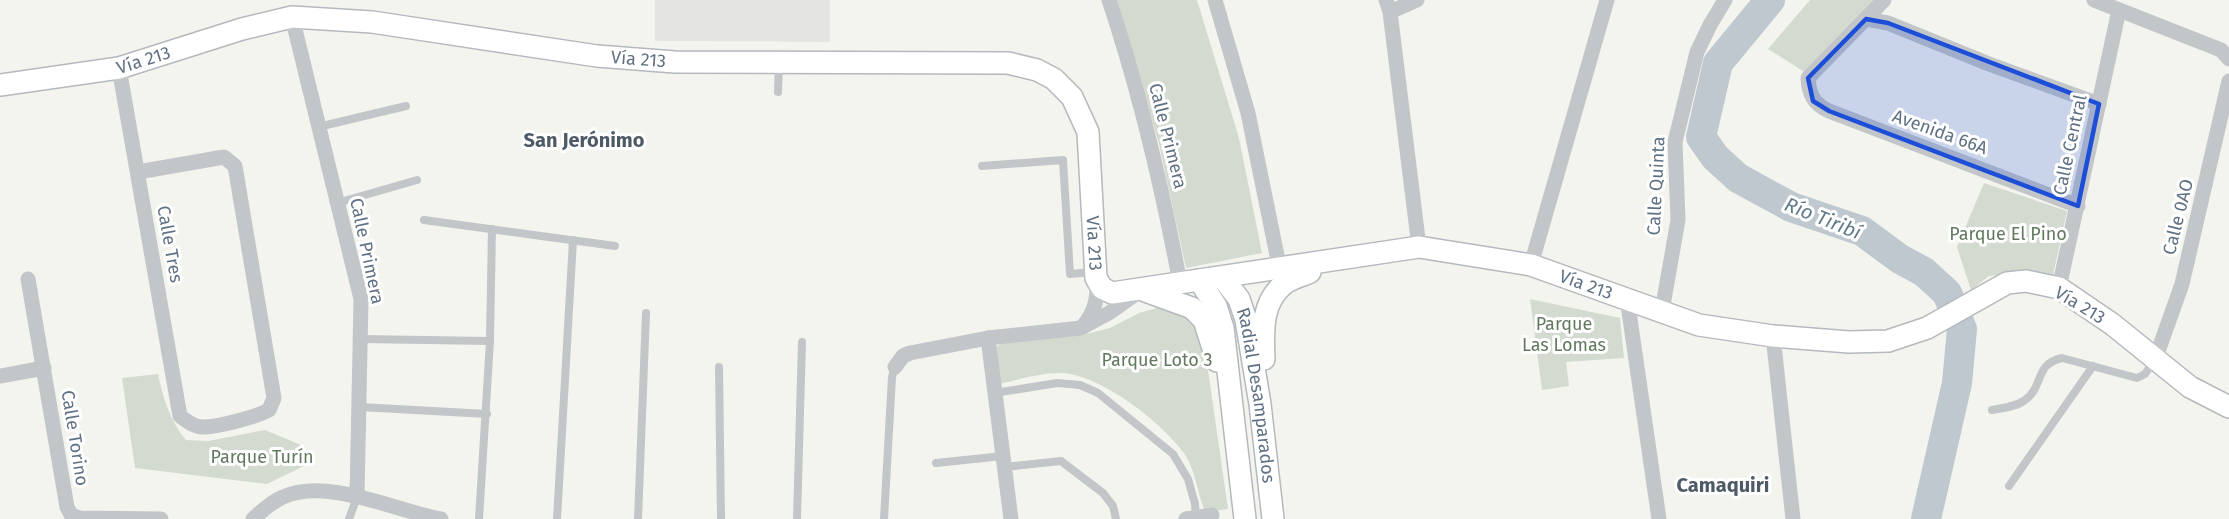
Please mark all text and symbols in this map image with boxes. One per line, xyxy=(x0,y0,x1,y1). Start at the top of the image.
street label: Vía 213 xyxy=(114,41,173,79)
street label: Vía 213 xyxy=(610,46,667,72)
street label: Calle Primera xyxy=(1144,81,1192,191)
street label: Calle Central xyxy=(2049,93,2091,197)
street label: Avenida 66A xyxy=(1890,105,1991,160)
district label: San Jerónimo xyxy=(524,128,645,152)
street label: Calle Quinta xyxy=(1642,136,1670,236)
street label: Calle 0AO xyxy=(2158,177,2198,257)
water label: Río Tiribí xyxy=(1781,192,1866,245)
street label: Calle Primera xyxy=(345,196,389,306)
street label: Calle Tres xyxy=(152,204,188,284)
street label: Vía 213 xyxy=(1082,215,1107,271)
park label: Parque El Pino xyxy=(1949,223,2067,245)
street label: Vía 213 xyxy=(1556,265,1616,304)
street label: Vía 213 xyxy=(2051,281,2109,329)
street label: Radial Desamparados xyxy=(1232,305,1280,484)
park label: Parque Las Lomas xyxy=(1522,313,1606,356)
park label: Parque Loto 3 xyxy=(1101,349,1213,371)
street label: Calle Torino xyxy=(57,389,93,487)
park label: Parque Turín xyxy=(210,446,314,468)
district label: Camaquiri xyxy=(1677,473,1769,497)

